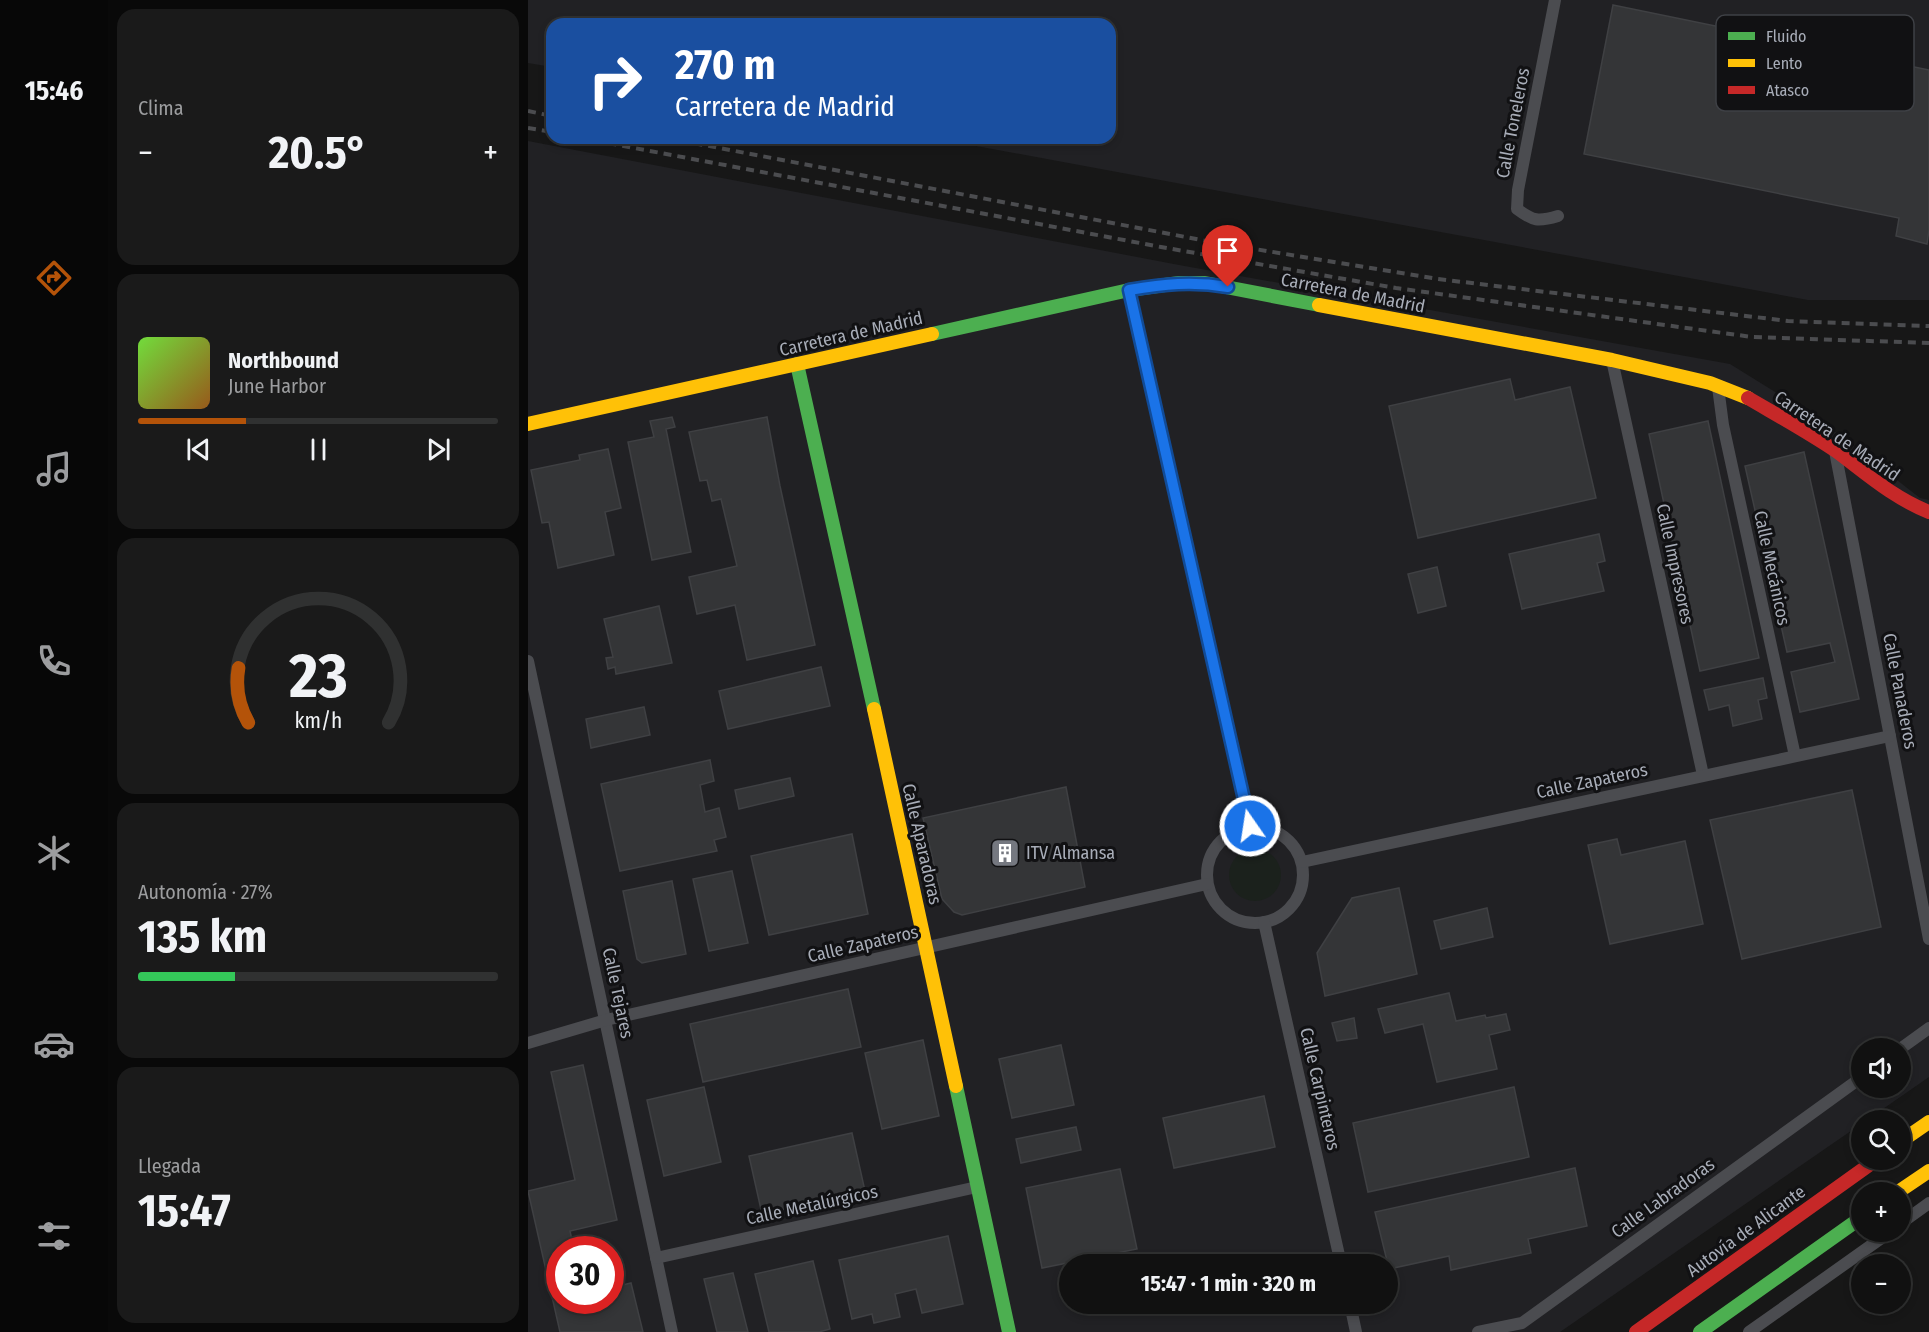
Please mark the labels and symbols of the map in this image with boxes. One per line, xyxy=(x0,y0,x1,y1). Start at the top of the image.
legend xyxy=(1716,15,1914,111)
text: Fluido xyxy=(1766,27,1806,46)
text: Lento xyxy=(1766,54,1802,73)
street label: Calle Toneleros xyxy=(1492,66,1535,180)
text: Atasco xyxy=(1766,81,1809,100)
pin xyxy=(1202,225,1253,287)
street label: Carretera de Madrid xyxy=(1279,268,1427,318)
street label: Carretera de Madrid xyxy=(777,307,925,361)
street label: Carretera de Madrid xyxy=(1770,386,1904,486)
street label: Calle Impresores xyxy=(1652,502,1699,626)
street label: Calle Mecánicos xyxy=(1749,509,1795,628)
street label: Calle Panaderos xyxy=(1878,631,1922,751)
street label: Calle Zapateros xyxy=(1535,758,1650,803)
street label: Calle Aparadoras xyxy=(897,781,947,907)
position arrow xyxy=(1218,794,1282,858)
building icon: ITV Almansa xyxy=(989,837,1021,869)
place label: ITV Almansa xyxy=(1026,842,1115,864)
street label: Calle Zapateros xyxy=(806,921,921,967)
street label: Calle Tejares xyxy=(598,946,638,1041)
street label: Calle Carpinteros xyxy=(1295,1026,1345,1153)
street label: Calle Labradoras xyxy=(1607,1153,1719,1243)
street label: Calle Metalúrgicos xyxy=(744,1180,880,1230)
street label: Autovía de Alicante xyxy=(1682,1180,1810,1281)
speed limit sign: 30 xyxy=(546,1236,624,1314)

